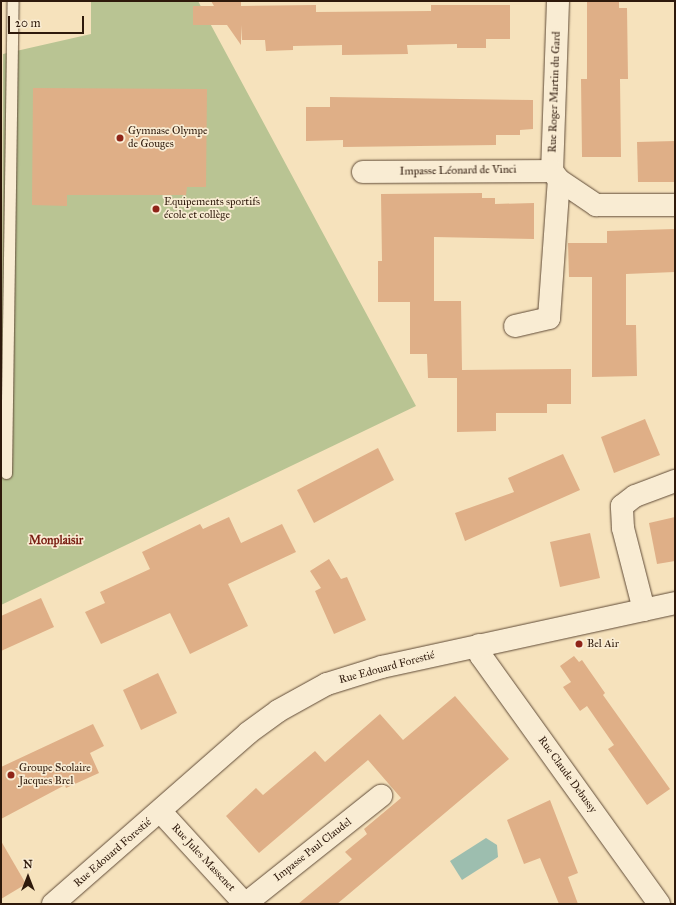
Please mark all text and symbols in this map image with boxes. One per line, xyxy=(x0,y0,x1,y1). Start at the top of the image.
scale bar xyxy=(10,8,86,34)
text: 20 m xyxy=(15,16,41,30)
street label: Rue Roger Martin du Gard xyxy=(546,31,564,153)
place label: Gymnase Olympe de Gouges xyxy=(128,125,208,151)
marker: Gymnase Olympe de Gouges xyxy=(115,133,125,143)
street label: Impasse Léonard de Vinci xyxy=(400,163,516,179)
place label: Equipements sportifs école et collège xyxy=(164,196,260,222)
marker: Equipements sportifs école et collège xyxy=(151,204,161,214)
district label: Monplaisir xyxy=(29,534,83,548)
place label: Bel Air xyxy=(587,637,619,651)
marker: Bel Air xyxy=(574,639,584,649)
street label: Rue Edouard Forestié xyxy=(338,649,436,687)
street label: Rue Claude Debussy xyxy=(535,734,599,816)
place label: Groupe Scolaire Jacques Brel xyxy=(19,762,91,788)
marker: Groupe Scolaire Jacques Brel xyxy=(6,770,16,780)
street label: Rue Edouard Forestié xyxy=(71,816,155,890)
street label: Impasse Paul Claudel xyxy=(271,816,355,884)
street label: Rue Jules Massenet xyxy=(168,822,238,894)
north arrow xyxy=(8,857,48,897)
text: N xyxy=(23,858,33,871)

